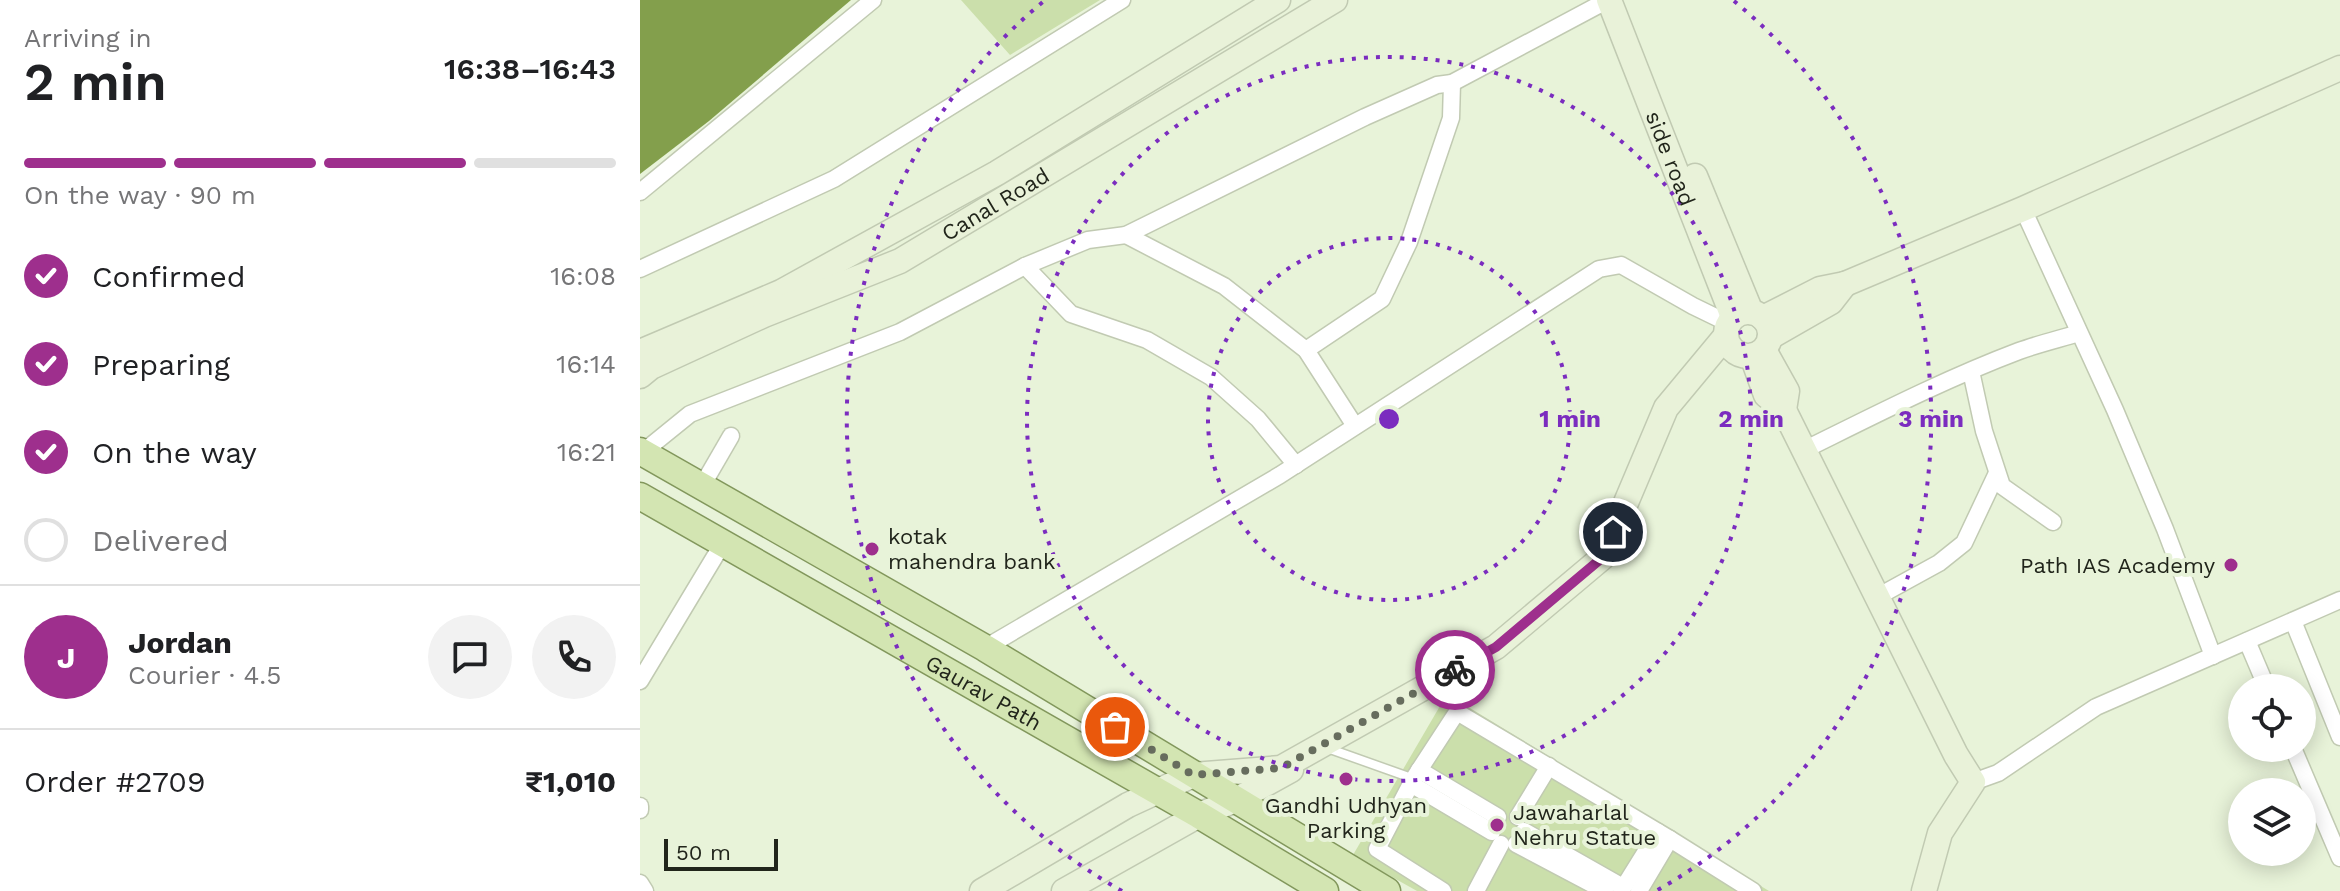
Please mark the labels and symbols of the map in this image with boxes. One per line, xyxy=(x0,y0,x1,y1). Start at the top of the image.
street label: side road xyxy=(1641,108,1700,209)
street label: Canal Road xyxy=(937,162,1054,246)
centre of rings xyxy=(1375,405,1403,433)
text: 1 min xyxy=(1539,405,1601,433)
text: 2 min xyxy=(1718,405,1784,433)
text: 3 min xyxy=(1898,405,1964,433)
pin xyxy=(1579,498,1647,566)
place label: kotak mahendra bank xyxy=(888,524,1056,574)
marker: kotak mahendra bank xyxy=(863,540,881,558)
place label: Path IAS Academy xyxy=(2020,553,2216,578)
marker: Path IAS Academy xyxy=(2222,556,2240,574)
courier xyxy=(1415,630,1495,710)
street label: Gaurav Path xyxy=(921,650,1046,736)
pin xyxy=(1081,693,1149,761)
marker: Gandhi Udhyan Parking xyxy=(1337,770,1355,788)
place label: Gandhi Udhyan Parking xyxy=(1265,793,1427,843)
place label: Jawaharlal Nehru Statue xyxy=(1513,800,1656,850)
marker: Jawaharlal Nehru Statue xyxy=(1488,816,1506,834)
scale bar xyxy=(664,835,778,871)

